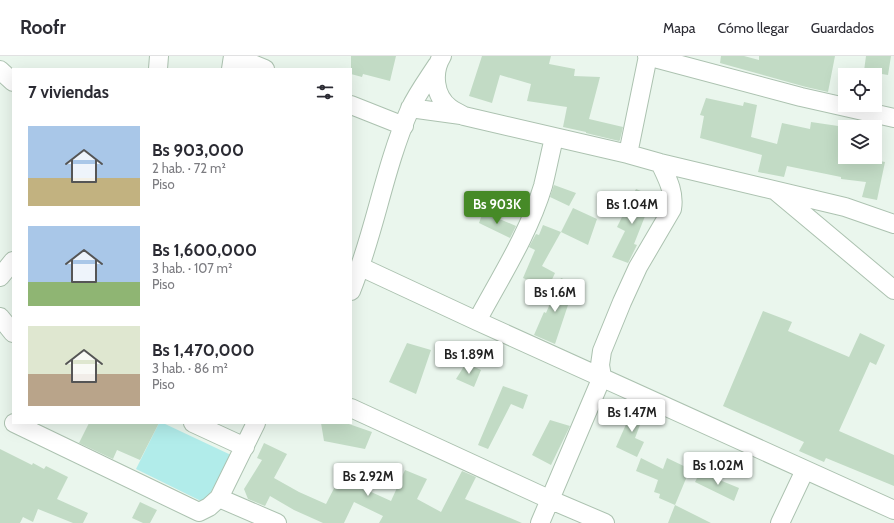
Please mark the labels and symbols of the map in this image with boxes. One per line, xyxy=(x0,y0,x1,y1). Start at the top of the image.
pin: Bs 903K xyxy=(460,191,534,225)
pin: Bs 1.04M xyxy=(591,191,673,225)
pin: Bs 1.6M xyxy=(518,279,592,313)
pin: Bs 1.89M xyxy=(428,341,510,375)
pin: Bs 1.47M xyxy=(591,399,673,433)
pin: Bs 1.02M xyxy=(677,452,759,486)
pin: Bs 2.92M xyxy=(327,463,409,497)

